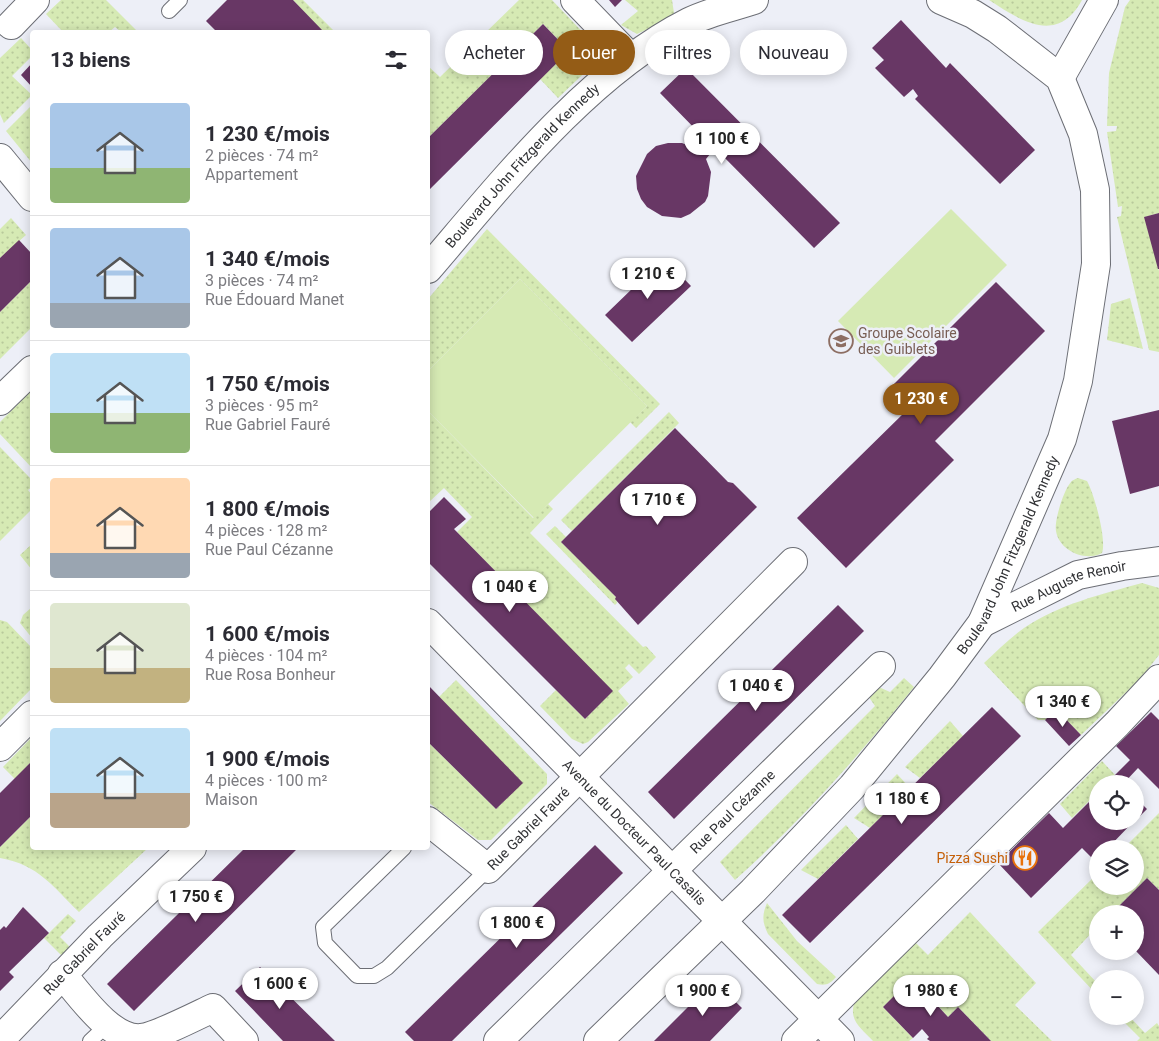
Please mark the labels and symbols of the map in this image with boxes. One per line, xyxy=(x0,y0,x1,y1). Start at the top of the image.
street label: Boulevard John Fitzgerald Kennedy xyxy=(442,80,603,251)
pin: 1 100 € xyxy=(676,122,768,165)
pin: 1 210 € xyxy=(602,258,694,300)
place label: Groupe Scolaire des Guiblets xyxy=(858,325,957,357)
school or university icon: Groupe Scolaire des Guiblets xyxy=(828,328,854,354)
pin: 1 230 € xyxy=(875,382,967,425)
street label: Boulevard John Fitzgerald Kennedy xyxy=(954,453,1062,657)
pin: 1 710 € xyxy=(612,484,704,526)
street label: Rue Auguste Renoir xyxy=(1009,558,1127,615)
pin: 1 040 € xyxy=(464,570,556,613)
pin: 1 040 € xyxy=(710,670,802,712)
pin: 1 340 € xyxy=(1017,686,1109,728)
street label: Avenue du Docteur Paul Casalis xyxy=(559,756,709,908)
street label: Rue Paul Cézanne xyxy=(687,767,778,857)
pin: 1 180 € xyxy=(856,782,948,825)
street label: Rue Gabriel Fauré xyxy=(484,784,573,873)
restaurant icon: Pizza Sushi xyxy=(1012,845,1038,871)
place label: Pizza Sushi xyxy=(936,850,1008,866)
pin: 1 750 € xyxy=(150,880,242,923)
pin: 1 800 € xyxy=(471,906,563,949)
street label: Rue Gabriel Fauré xyxy=(40,908,128,998)
pin: 1 600 € xyxy=(234,968,326,1010)
pin: 1 900 € xyxy=(657,974,749,1017)
pin: 1 980 € xyxy=(885,974,977,1017)

